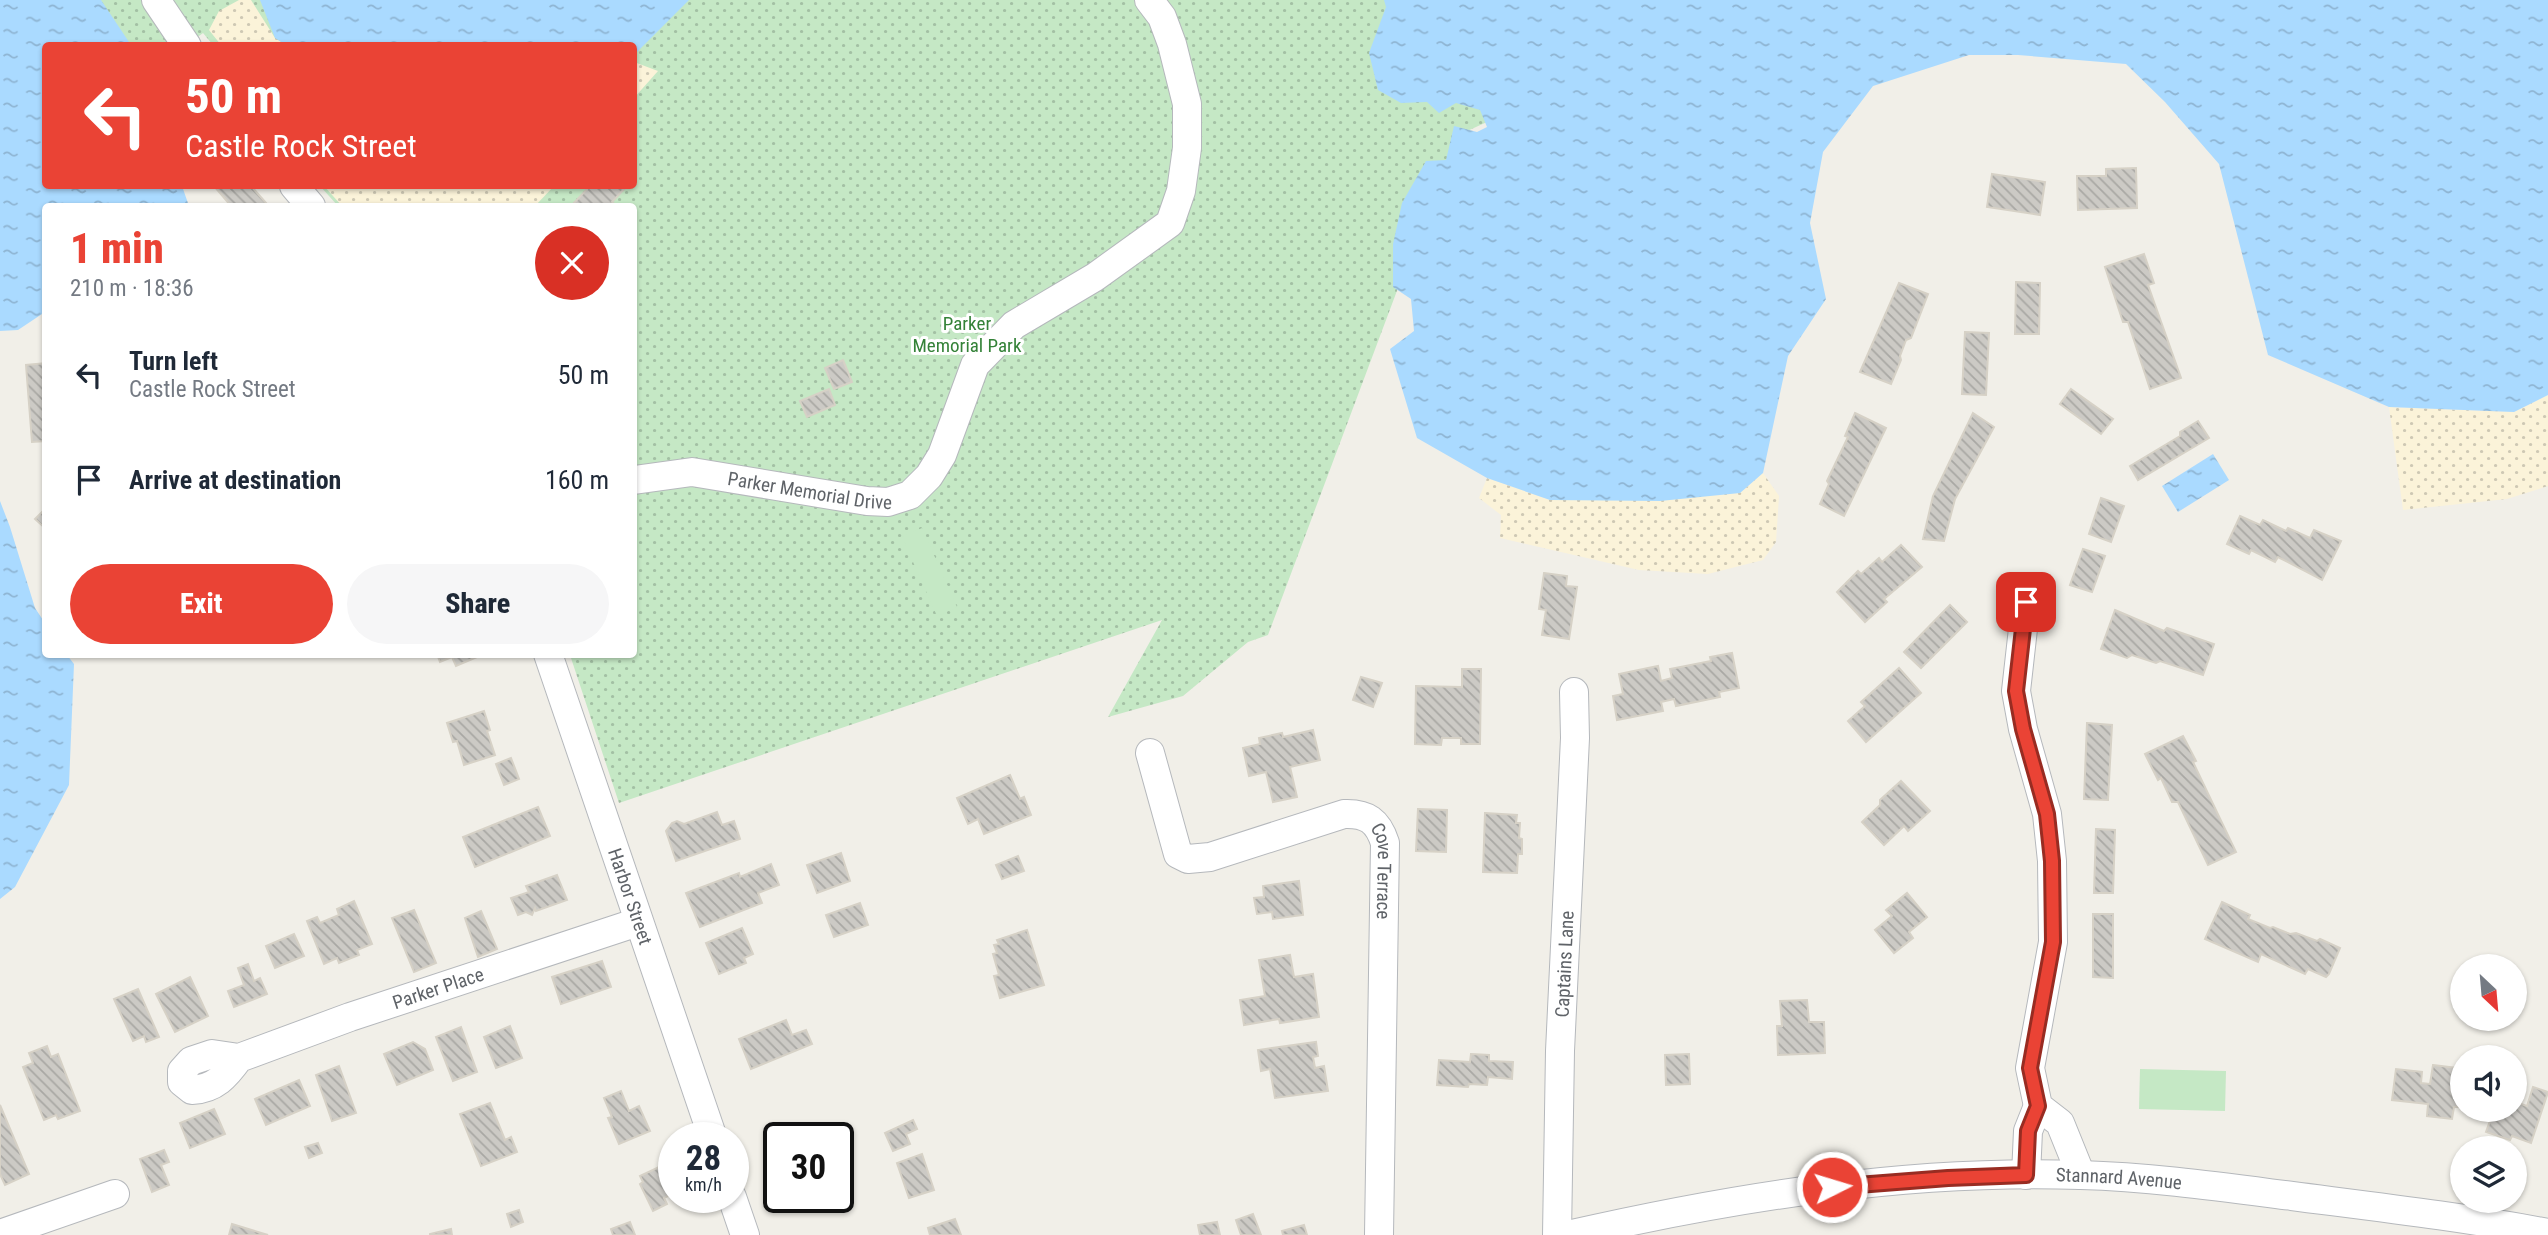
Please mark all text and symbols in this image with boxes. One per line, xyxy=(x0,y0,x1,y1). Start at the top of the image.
text: 50 m xyxy=(185,68,282,125)
icon: left xyxy=(70,70,161,161)
text: Castle Rock Street xyxy=(185,127,417,165)
text: 1 min xyxy=(70,224,164,273)
button: close xyxy=(535,226,609,300)
text: 210 m · 18:36 xyxy=(70,275,194,302)
park label: Parker Memorial Park xyxy=(913,312,1022,357)
text: Turn left xyxy=(129,346,218,376)
icon: left xyxy=(70,356,108,394)
text: 50 m xyxy=(558,360,609,390)
text: Castle Rock Street xyxy=(129,376,296,403)
icon: arrive xyxy=(70,461,108,499)
text: Arrive at destination xyxy=(129,465,341,495)
text: 160 m xyxy=(545,465,609,495)
street label: Parker Memorial Drive xyxy=(726,467,893,514)
button: Exit xyxy=(70,564,333,644)
button: Share xyxy=(347,564,609,644)
pin xyxy=(1996,572,2056,632)
icon: arrive xyxy=(2007,583,2045,621)
street label: Cove Terrace xyxy=(1366,818,1397,920)
street label: Harbor Street xyxy=(604,845,658,948)
street label: Captains Lane xyxy=(1550,910,1578,1018)
north arrow xyxy=(2450,954,2527,1031)
map controls xyxy=(2450,954,2527,1213)
street label: Parker Place xyxy=(390,962,487,1014)
button: sound xyxy=(2450,1045,2527,1122)
speed limit sign: 30 xyxy=(763,1122,854,1213)
button: layers xyxy=(2450,1136,2527,1213)
text: 28 xyxy=(686,1138,721,1179)
position arrow xyxy=(1795,1150,1869,1224)
street label: Stannard Avenue xyxy=(2056,1163,2183,1194)
text: km/h xyxy=(685,1174,722,1195)

